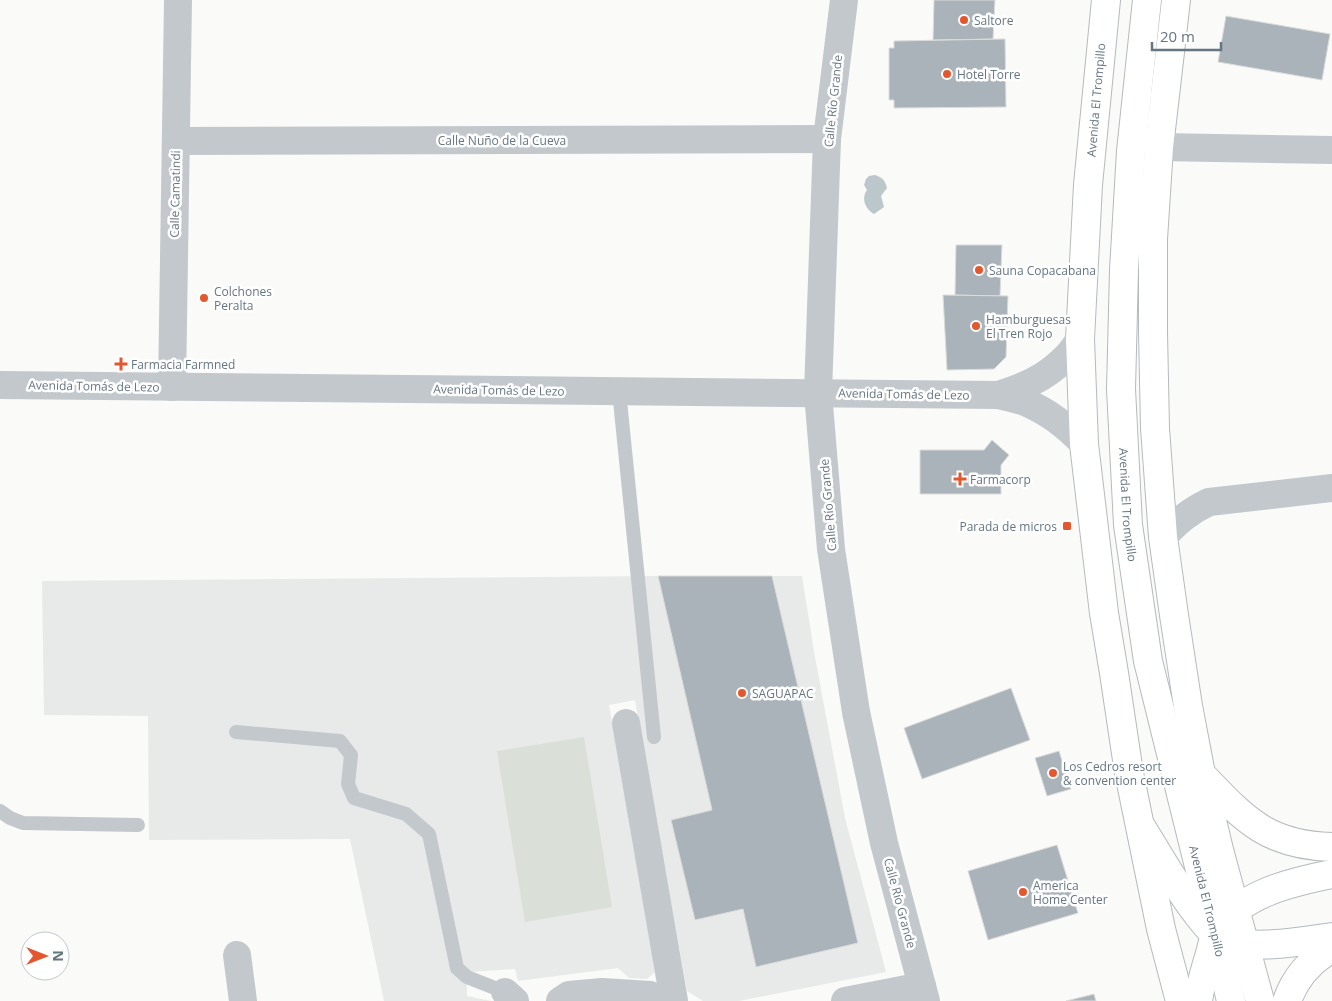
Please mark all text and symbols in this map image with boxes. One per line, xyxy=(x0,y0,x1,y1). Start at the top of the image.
place label: Saltore xyxy=(974,12,1014,29)
marker: Saltore xyxy=(958,14,970,26)
scale bar xyxy=(1152,20,1221,52)
text: 20 m xyxy=(1160,26,1195,46)
street label: Avenida El Trompillo xyxy=(1083,42,1109,158)
street label: Calle Río Grande xyxy=(820,54,846,148)
place label: Hotel Torre xyxy=(957,66,1021,83)
marker: Hotel Torre xyxy=(941,68,953,80)
street label: Calle Nuño de la Cueva xyxy=(438,132,566,149)
street label: Calle Camatindi xyxy=(166,150,184,238)
place label: Sauna Copacabana xyxy=(989,262,1096,279)
marker: Sauna Copacabana xyxy=(973,264,985,276)
place label: Colchones Peralta xyxy=(214,283,272,314)
marker: Colchones Peralta xyxy=(198,292,210,304)
place label: Hamburguesas El Tren Rojo xyxy=(986,311,1071,342)
marker: Hamburguesas El Tren Rojo xyxy=(970,320,982,332)
place label: Farmacia Farmned xyxy=(131,356,235,373)
marker: Farmacia Farmned xyxy=(115,358,127,370)
street label: Avenida Tomás de Lezo xyxy=(28,376,160,396)
street label: Avenida Tomás de Lezo xyxy=(433,380,565,400)
street label: Avenida Tomás de Lezo xyxy=(838,384,970,404)
street label: Avenida El Trompillo xyxy=(1116,447,1142,563)
street label: Calle Río Grande xyxy=(815,458,841,552)
place label: Farmacorp xyxy=(970,471,1031,488)
marker: Farmacorp xyxy=(954,473,966,485)
place label: Parada de micros xyxy=(959,518,1057,535)
marker: Parada de micros xyxy=(1061,520,1073,532)
place label: SAGUAPAC xyxy=(752,685,814,702)
marker: SAGUAPAC xyxy=(736,687,748,699)
place label: Los Cedros resort & convention center xyxy=(1063,758,1176,789)
marker: Los Cedros resort & convention center xyxy=(1047,767,1059,779)
street label: Avenida El Trompillo xyxy=(1186,844,1229,958)
street label: Calle Río Grande xyxy=(880,856,920,950)
place label: America Home Center xyxy=(1033,877,1108,908)
marker: America Home Center xyxy=(1017,886,1029,898)
north arrow xyxy=(20,931,70,981)
text: N xyxy=(49,950,68,962)

